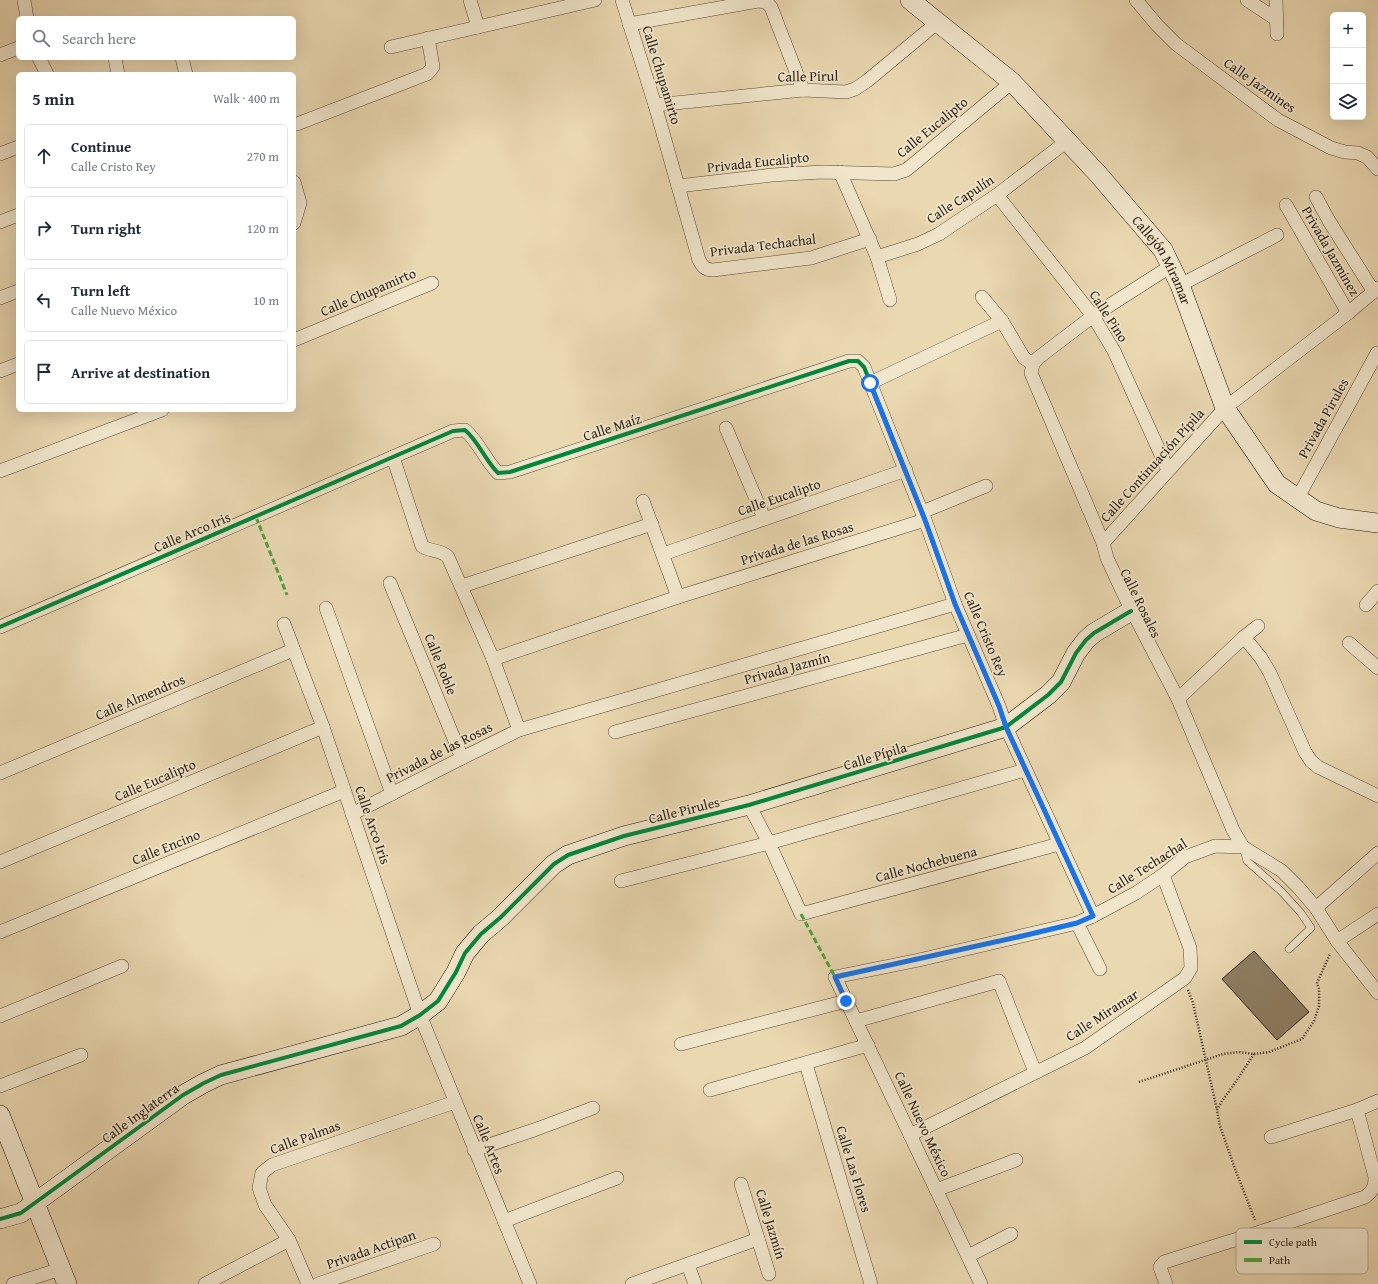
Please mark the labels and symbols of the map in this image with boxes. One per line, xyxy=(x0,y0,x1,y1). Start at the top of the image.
street label: Calle Chupamirto xyxy=(637,23,687,127)
street label: Calle Jazmines xyxy=(1220,53,1300,117)
street label: Calle Pirul xyxy=(778,65,838,87)
street label: Calle Eucalipto xyxy=(892,92,972,162)
street label: Privada Eucalipto xyxy=(706,147,810,177)
street label: Calle Capulín xyxy=(922,170,998,228)
street label: Privada Jazminez xyxy=(1297,202,1365,300)
street label: Callejón Miramar xyxy=(1128,211,1196,308)
street label: Privada Techachal xyxy=(709,229,817,261)
street label: Calle Chupamirto xyxy=(317,263,419,321)
street label: Calle Pino xyxy=(1085,286,1133,346)
route start xyxy=(861,374,879,392)
street label: Privada Pirules xyxy=(1293,374,1353,462)
street label: Calle Continuación Pípila xyxy=(1095,403,1209,526)
street label: Calle Maíz xyxy=(580,408,644,446)
street label: Calle Eucalipto xyxy=(735,473,823,521)
street label: Calle Arco Iris xyxy=(150,507,234,557)
street label: Privada de las Rosas xyxy=(738,516,856,570)
street label: Calle Rosales xyxy=(1116,565,1166,641)
street label: Calle Cristo Rey xyxy=(959,588,1013,680)
street label: Calle Roble xyxy=(420,630,463,698)
street label: Privada Jazmín xyxy=(742,647,832,689)
street label: Calle Almendros xyxy=(92,669,188,725)
street label: Privada de las Rosas xyxy=(382,717,496,787)
street label: Calle Pípila xyxy=(841,737,909,775)
street label: Calle Eucalipto xyxy=(111,754,199,806)
street label: Calle Arco Iris xyxy=(350,783,396,867)
street label: Calle Pirules xyxy=(646,792,722,828)
street label: Calle Encino xyxy=(129,824,203,870)
street label: Calle Techachal xyxy=(1103,834,1191,898)
street label: Calle Nochebuena xyxy=(873,841,979,887)
street label: Calle Miramar xyxy=(1062,984,1143,1046)
route end xyxy=(837,992,855,1010)
street label: Calle Nuevo México xyxy=(890,1068,956,1180)
street label: Calle Inglaterra xyxy=(97,1078,183,1148)
street label: Calle Artes xyxy=(468,1111,510,1177)
street label: Calle Palmas xyxy=(267,1115,343,1159)
street label: Calle Las Flores xyxy=(831,1123,877,1215)
street label: Calle Jazmín xyxy=(751,1187,791,1262)
street label: Privada Actipan xyxy=(324,1224,418,1274)
legend xyxy=(1236,1228,1368,1274)
text: Cycle path xyxy=(1269,1234,1318,1250)
text: Path xyxy=(1269,1252,1291,1268)

